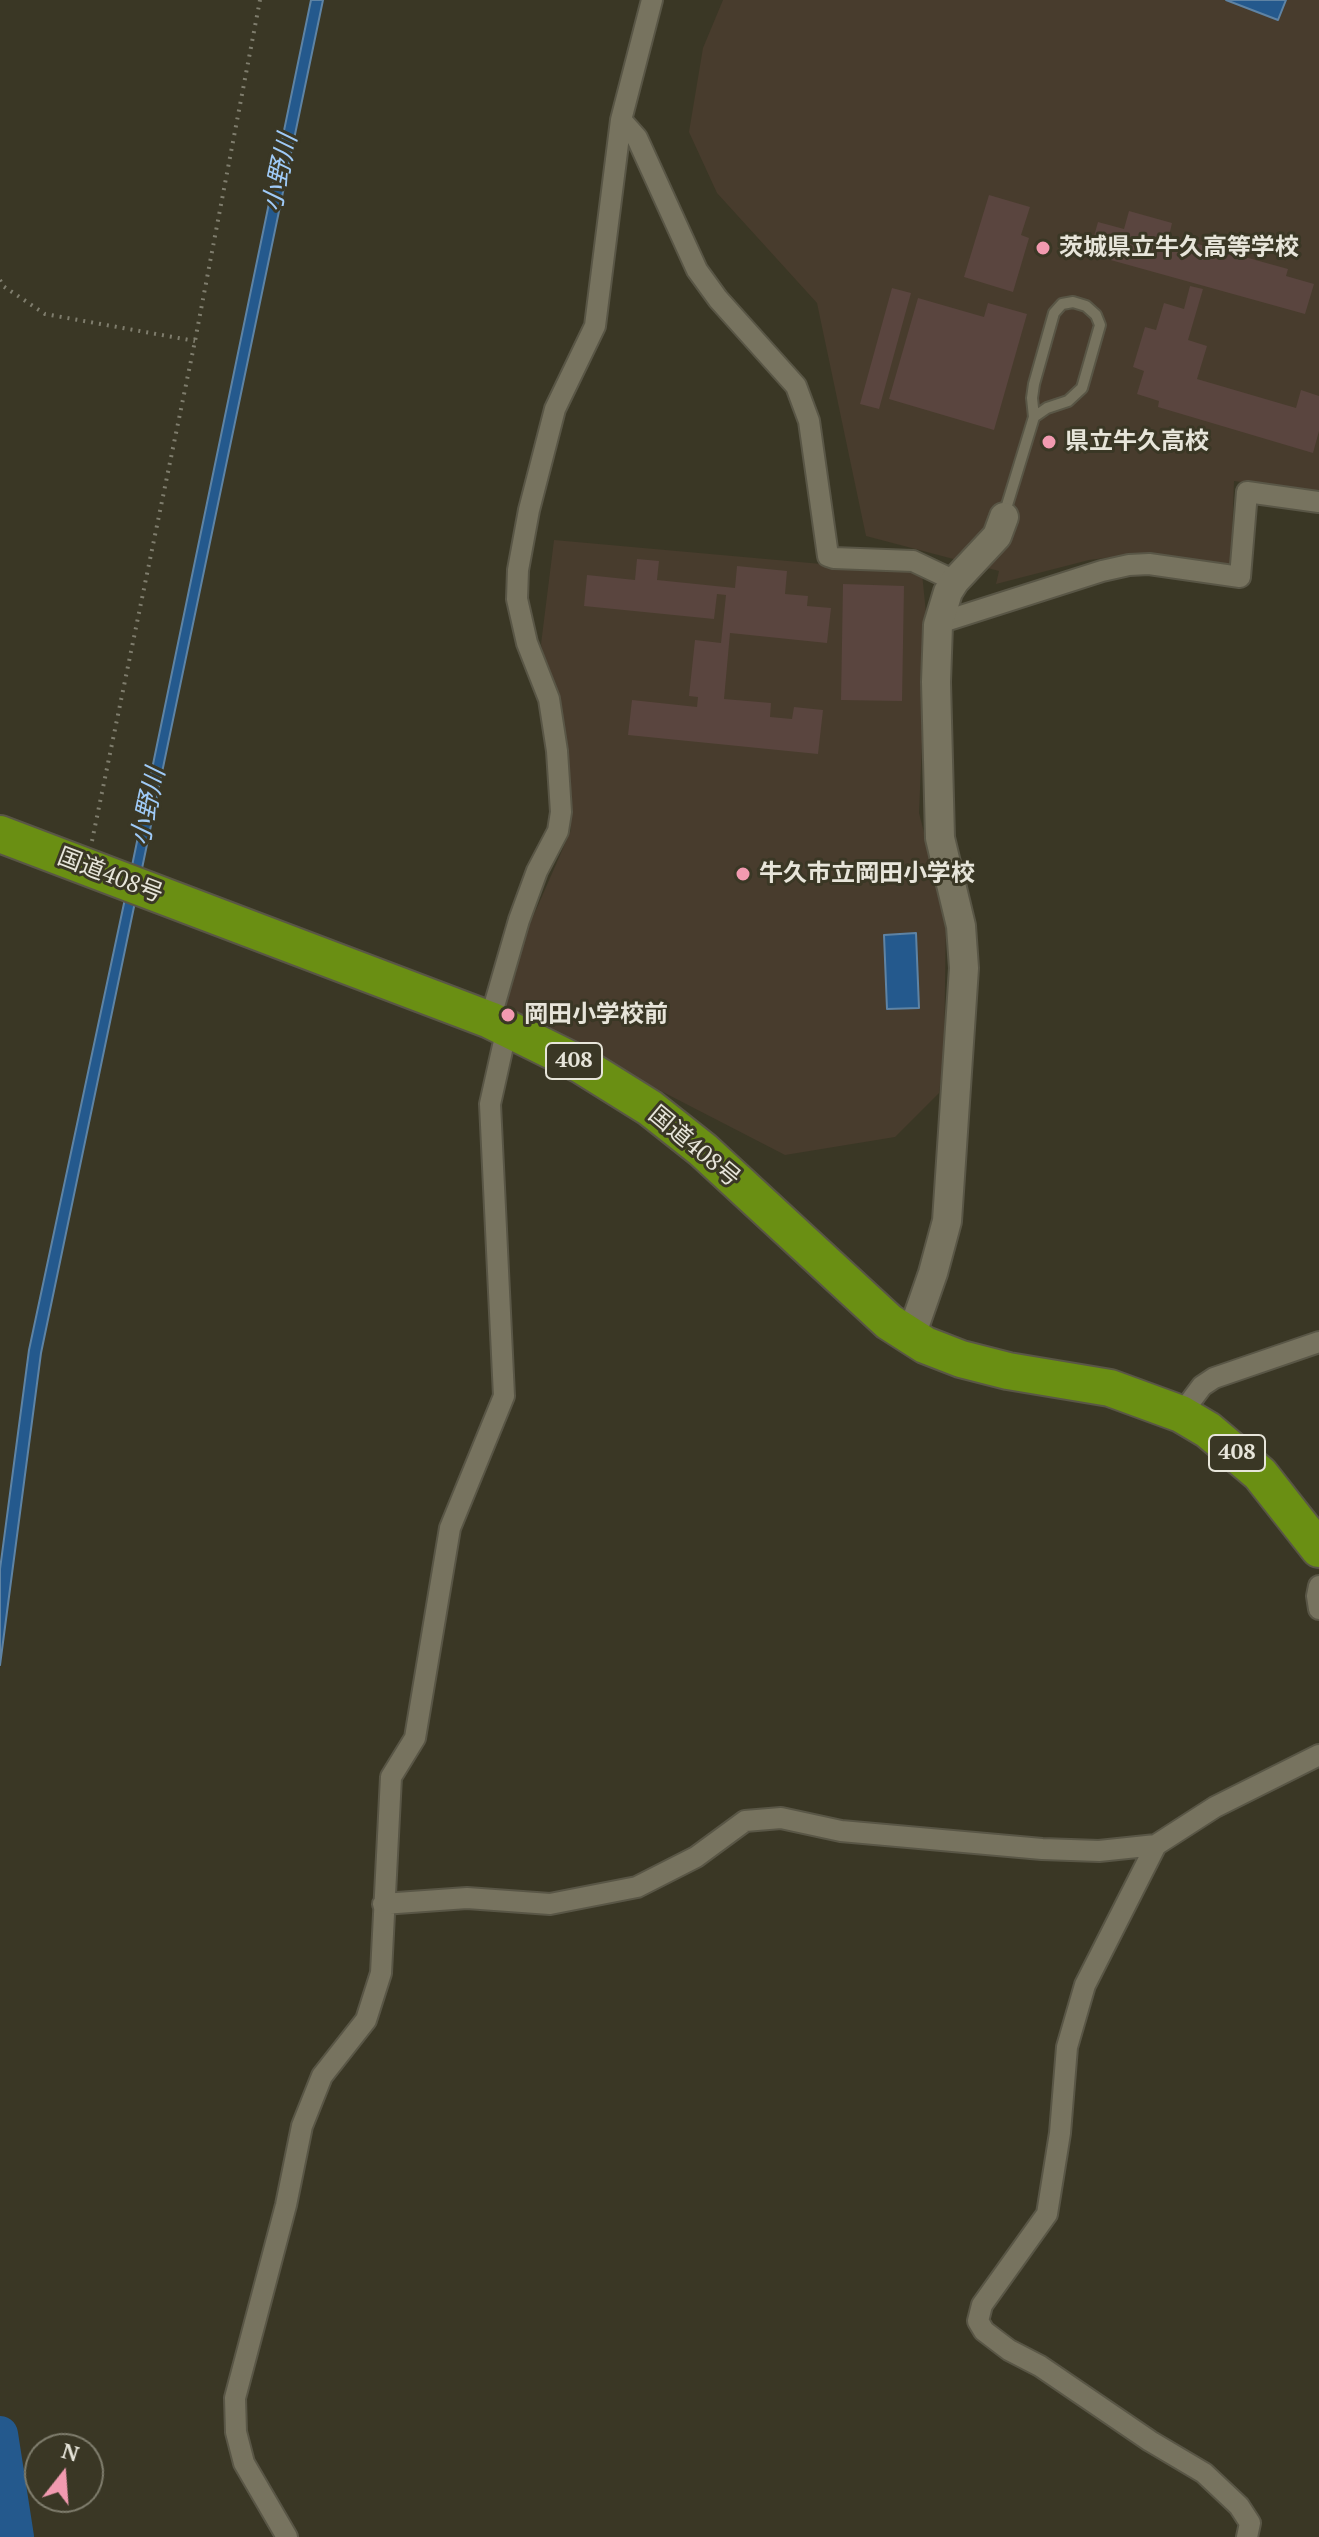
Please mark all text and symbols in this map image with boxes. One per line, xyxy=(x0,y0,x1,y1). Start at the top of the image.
water label: 小野川 xyxy=(258,132,304,214)
place label: 茨城県立牛久高等学校 xyxy=(1059,234,1299,262)
marker: 茨城県立牛久高等学校 xyxy=(1034,239,1052,257)
place label: 県立牛久高校 xyxy=(1065,428,1209,456)
marker: 県立牛久高校 xyxy=(1040,433,1058,451)
water label: 小野川 xyxy=(126,766,172,848)
street label: 国道408号 xyxy=(53,843,167,909)
place label: 牛久市立岡田小学校 xyxy=(759,860,975,888)
marker: 牛久市立岡田小学校 xyxy=(734,865,752,883)
place label: 岡田小学校前 xyxy=(524,1001,668,1029)
marker: 岡田小学校前 xyxy=(499,1006,517,1024)
road number: 408 xyxy=(546,1043,602,1079)
street label: 国道408号 xyxy=(642,1100,746,1194)
road number: 408 xyxy=(1209,1435,1265,1471)
north arrow xyxy=(24,2433,104,2513)
text: N xyxy=(58,2435,83,2468)

